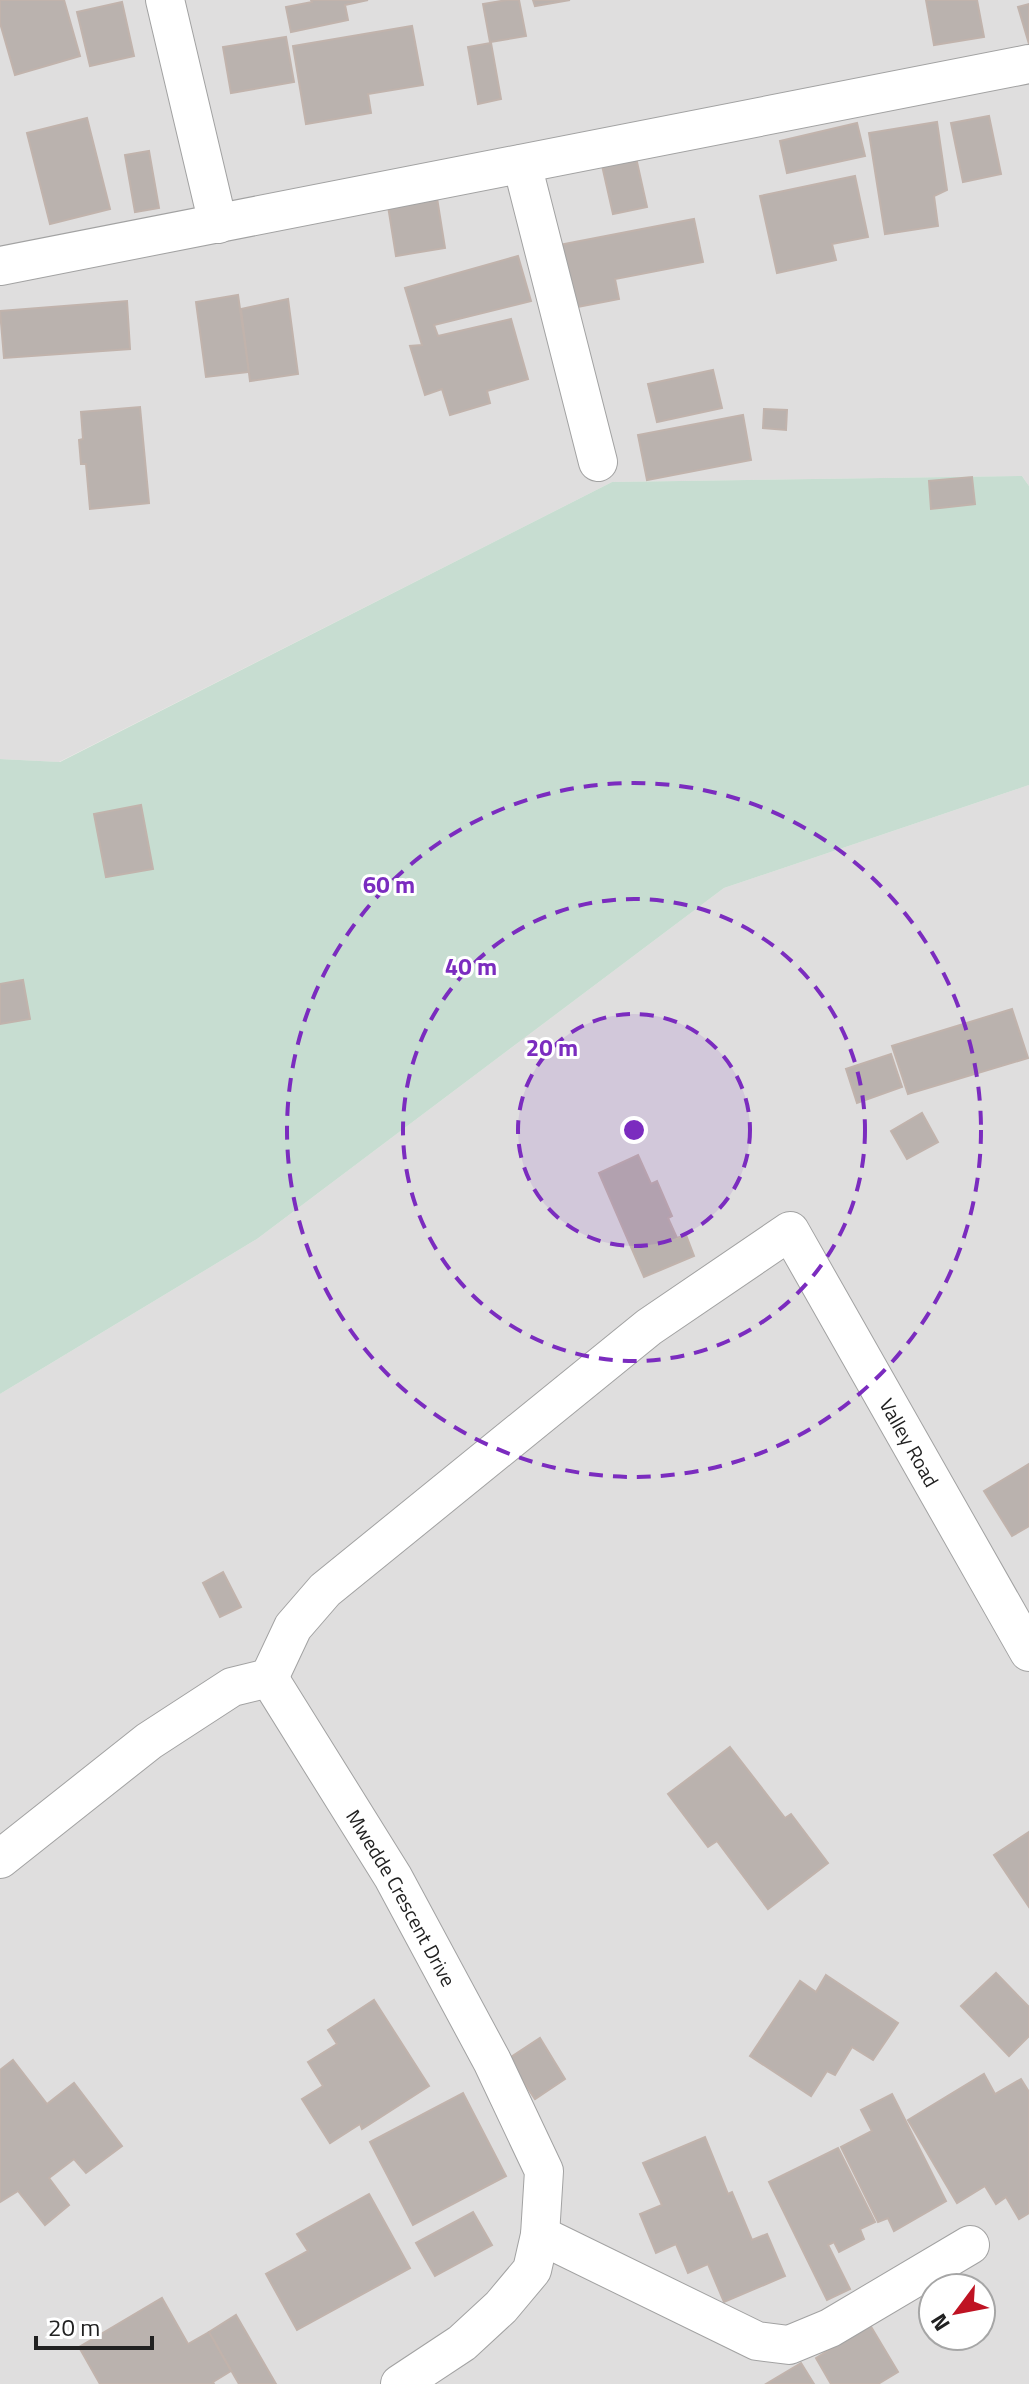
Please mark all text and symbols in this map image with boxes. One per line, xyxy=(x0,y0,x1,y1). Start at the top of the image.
text: 60 m xyxy=(363,866,415,902)
text: 40 m xyxy=(445,948,497,984)
text: 20 m xyxy=(526,1029,578,1065)
centre of rings xyxy=(620,1116,648,1144)
street label: Valley Road xyxy=(872,1392,947,1492)
street label: Mwedde Crescent Drive xyxy=(339,1803,464,1992)
north arrow xyxy=(917,2272,997,2352)
scale bar xyxy=(36,2300,152,2350)
text: N xyxy=(922,2307,958,2338)
text: 20 m xyxy=(48,2309,100,2345)

